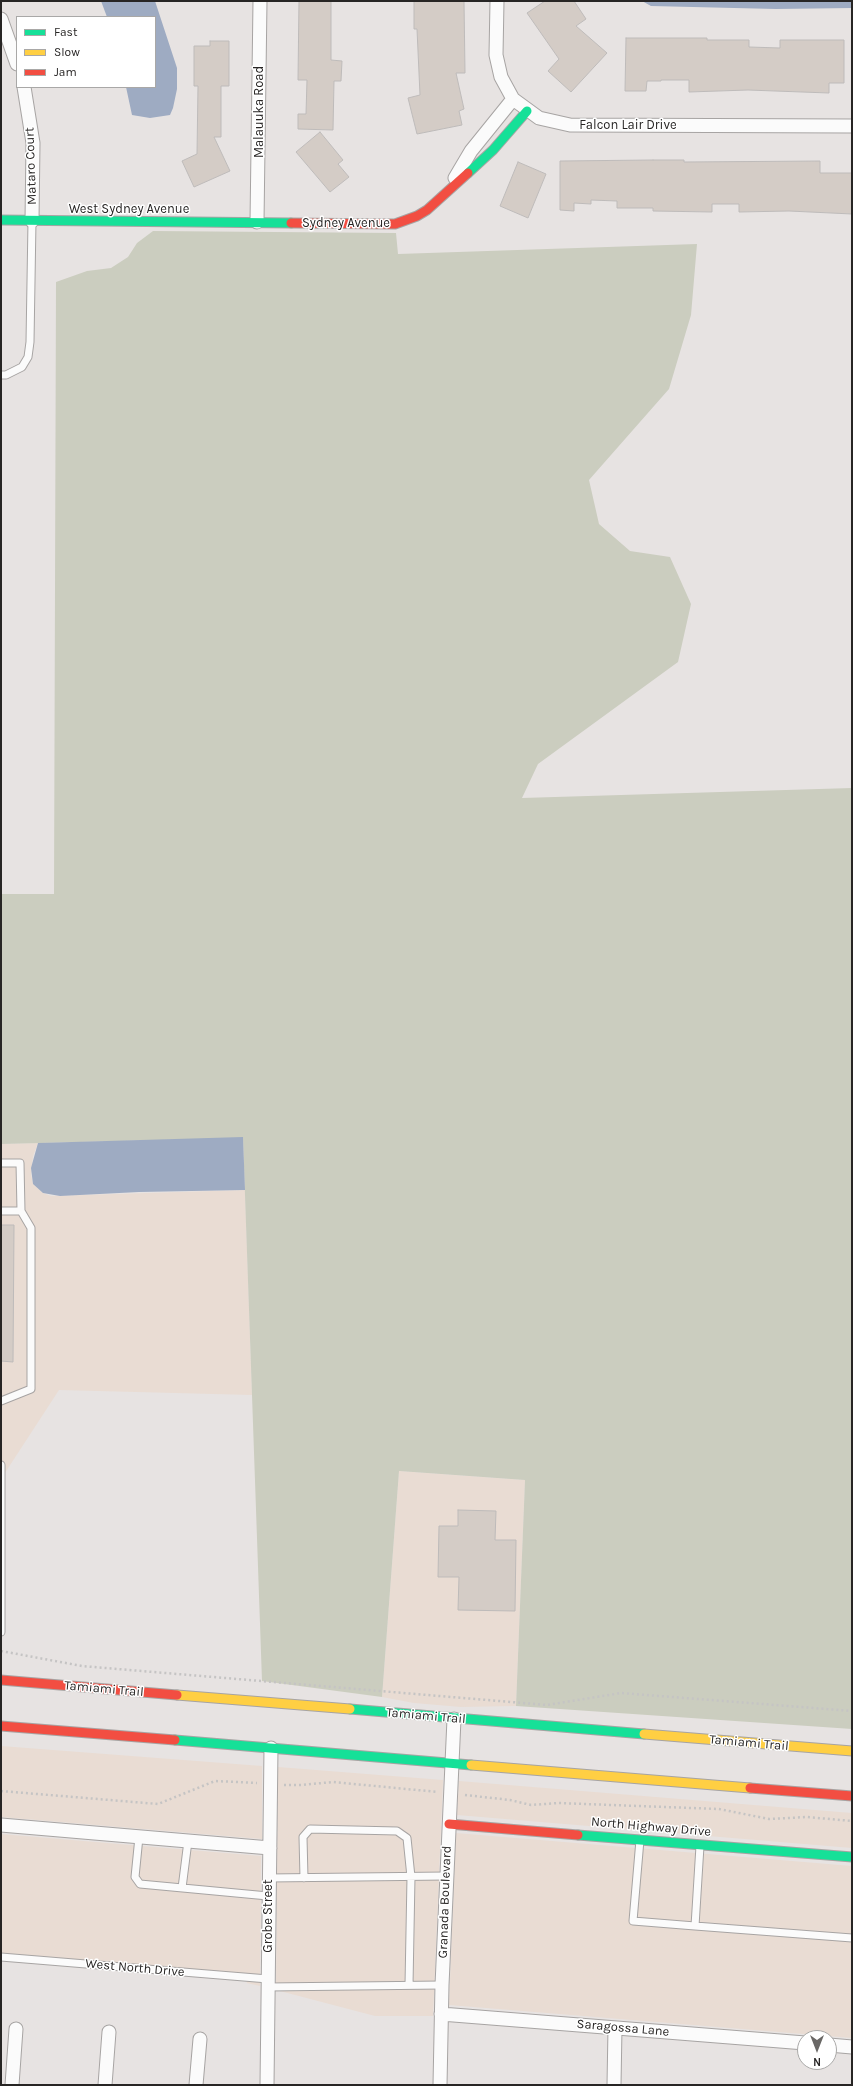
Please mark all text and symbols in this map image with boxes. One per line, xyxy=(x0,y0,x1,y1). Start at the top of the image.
legend xyxy=(16,16,156,88)
text: Fast xyxy=(54,25,77,39)
text: Slow xyxy=(54,45,80,59)
text: Jam xyxy=(54,65,77,79)
street label: Malauuka Road xyxy=(251,66,267,158)
street label: Falcon Lair Drive xyxy=(579,117,677,133)
street label: Mataro Court xyxy=(22,127,40,205)
street label: West Sydney Avenue xyxy=(69,201,189,217)
street label: Sydney Avenue xyxy=(302,215,390,231)
street label: Tamiami Trail xyxy=(64,1678,144,1700)
street label: Tamiami Trail xyxy=(386,1705,466,1727)
street label: Tamiami Trail xyxy=(709,1732,789,1754)
street label: North Highway Drive xyxy=(590,1814,712,1840)
street label: Granada Boulevard xyxy=(435,1845,455,1959)
street label: Grobe Street xyxy=(260,1879,276,1953)
street label: West North Drive xyxy=(85,1956,185,1980)
street label: Saragossa Lane xyxy=(576,2016,670,2040)
north arrow xyxy=(797,2030,837,2070)
text: N xyxy=(813,2055,821,2068)

